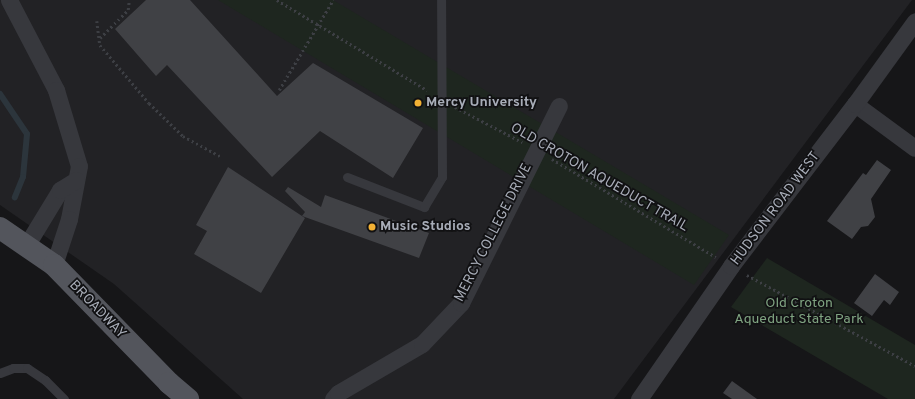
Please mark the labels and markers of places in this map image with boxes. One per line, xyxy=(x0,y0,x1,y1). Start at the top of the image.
place label: Mercy University xyxy=(426,95,537,111)
marker: Mercy University xyxy=(413,98,423,108)
place label: Music Studios xyxy=(380,219,471,235)
marker: Music Studios xyxy=(367,222,377,232)

